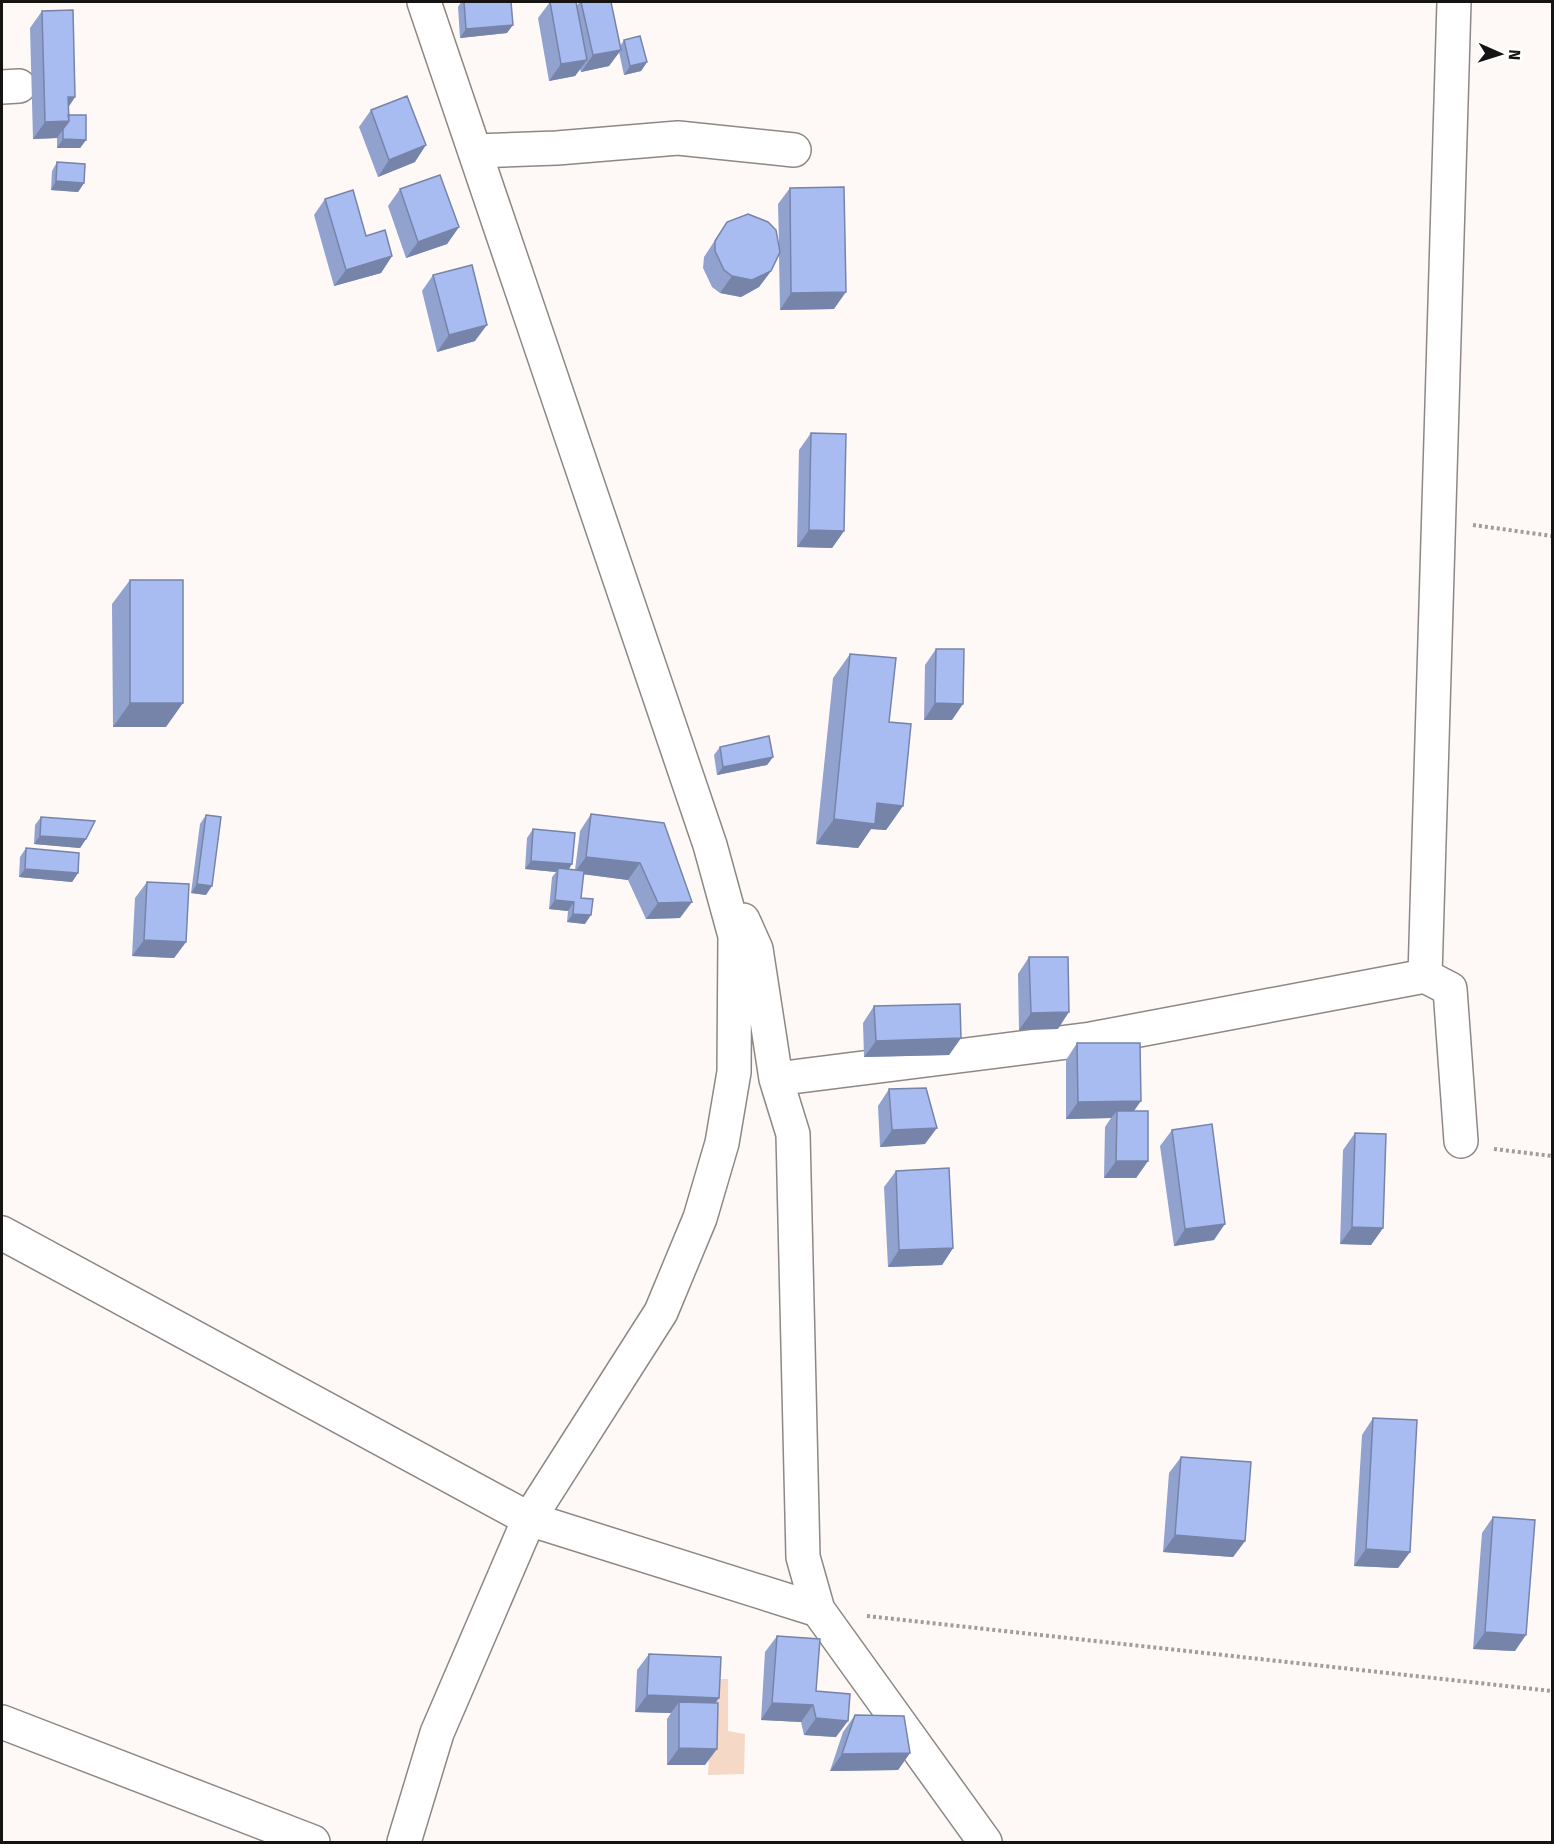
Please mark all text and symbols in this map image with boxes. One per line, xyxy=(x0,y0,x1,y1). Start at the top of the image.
north arrow xyxy=(1470,24,1530,84)
text: N xyxy=(1505,49,1524,61)

